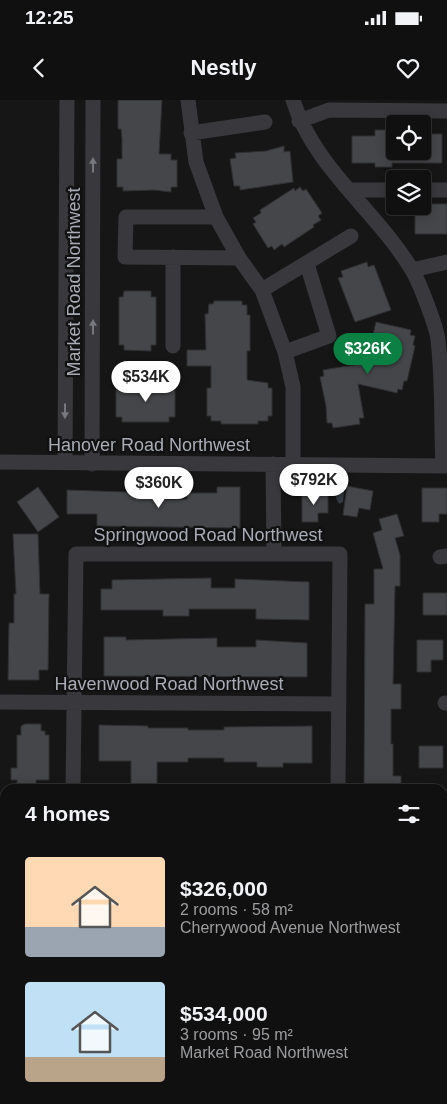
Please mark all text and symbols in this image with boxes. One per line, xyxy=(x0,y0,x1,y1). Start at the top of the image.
text: 12:25 xyxy=(25,7,74,28)
icon: back xyxy=(25,54,53,82)
icon: heart xyxy=(394,54,422,82)
text: Nestly xyxy=(190,55,257,80)
map controls xyxy=(386,115,431,215)
button: locate xyxy=(386,115,431,160)
one-way arrow xyxy=(89,157,97,173)
button: layers xyxy=(386,170,431,215)
street label: Market Road Northwest xyxy=(64,187,84,377)
one-way arrow xyxy=(89,319,97,335)
pin: $326K xyxy=(333,332,403,375)
text: $326K xyxy=(344,340,392,357)
pin: $534K xyxy=(111,360,181,403)
text: $534K xyxy=(122,368,170,385)
one-way arrow xyxy=(61,403,69,419)
street label: Hanover Road Northwest xyxy=(48,435,250,455)
pin: $792K xyxy=(279,464,349,506)
pin: $360K xyxy=(124,466,194,509)
text: $792K xyxy=(290,471,338,488)
text: $360K xyxy=(135,474,183,491)
street label: Springwood Road Northwest xyxy=(93,525,323,545)
street label: Havenwood Road Northwest xyxy=(54,674,284,694)
icon: filters xyxy=(395,800,423,828)
text: 4 homes xyxy=(25,802,110,825)
icon: home xyxy=(65,877,125,937)
text: $326,000 xyxy=(180,877,268,900)
text: 2 rooms · 58 m² xyxy=(180,901,293,918)
text: Cherrywood Avenue Northwest xyxy=(180,919,400,936)
icon: home xyxy=(65,1002,125,1062)
text: $534,000 xyxy=(180,1002,268,1025)
text: 3 rooms · 95 m² xyxy=(180,1026,293,1043)
text: Market Road Northwest xyxy=(180,1044,348,1061)

